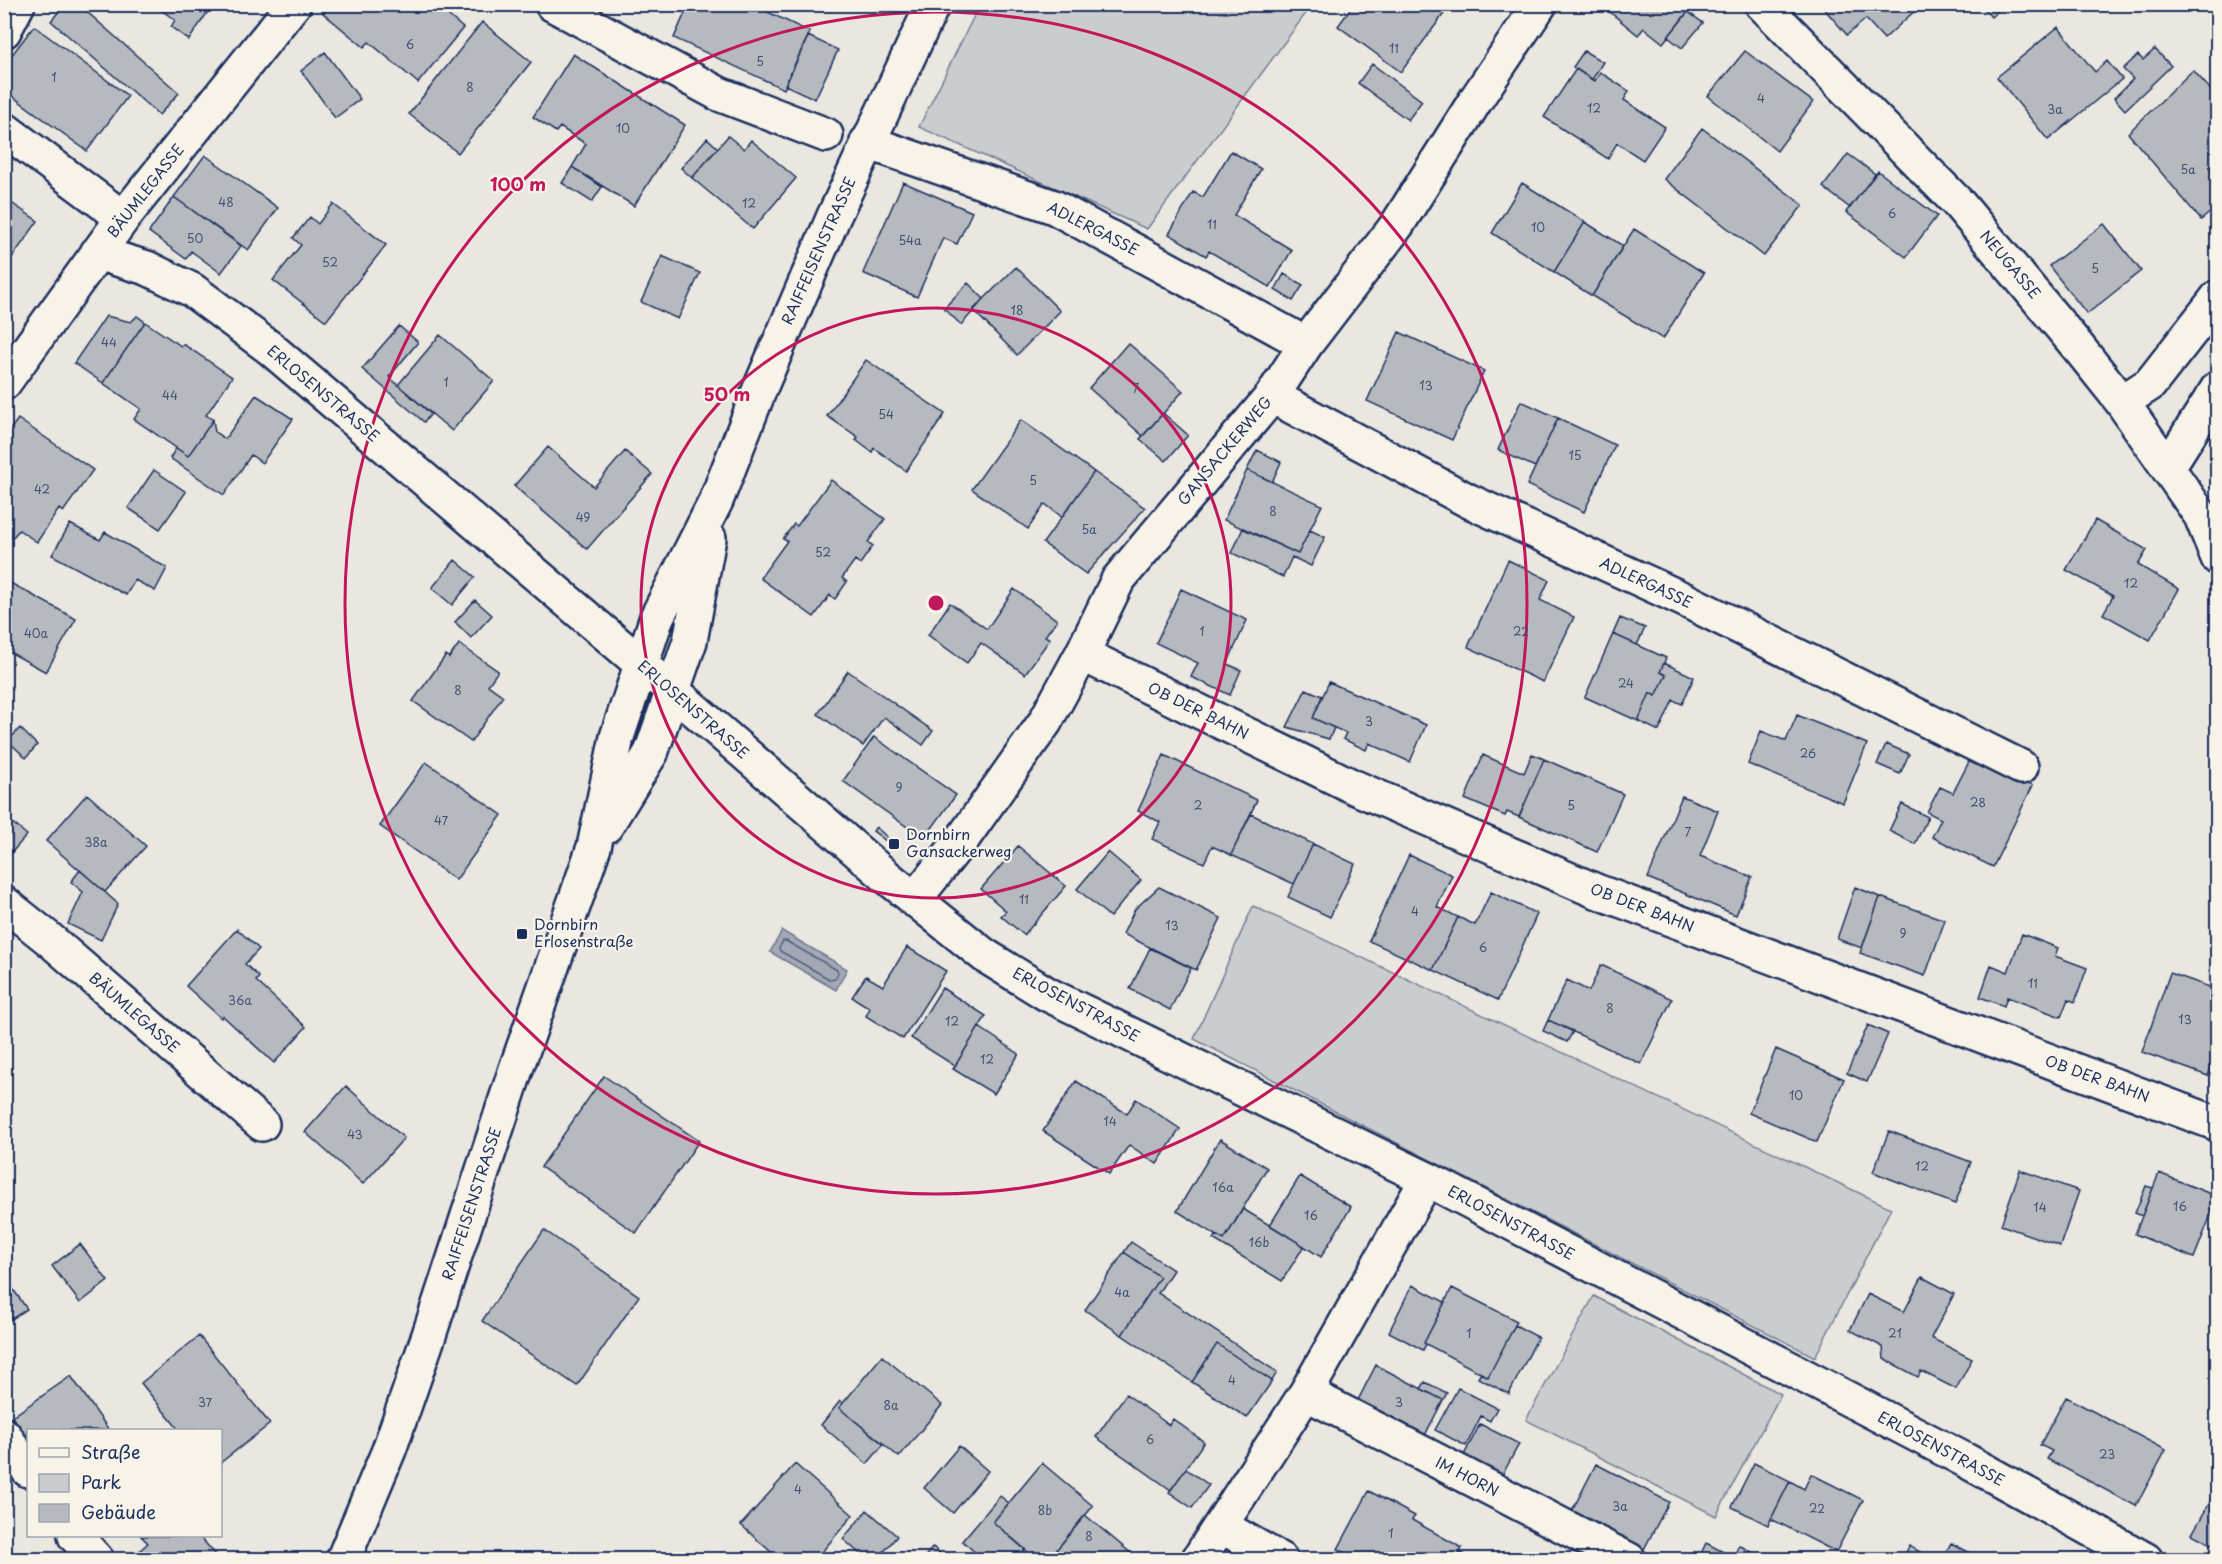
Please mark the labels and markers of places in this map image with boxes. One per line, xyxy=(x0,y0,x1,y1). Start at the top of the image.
centre of rings xyxy=(926,593,946,613)
place label: Dornbirn Gansackerweg xyxy=(906,822,1012,862)
marker: Dornbirn Gansackerweg xyxy=(887,837,901,851)
place label: Dornbirn Erlosenstraße xyxy=(534,912,634,952)
marker: Dornbirn Erlosenstraße xyxy=(515,927,529,941)

